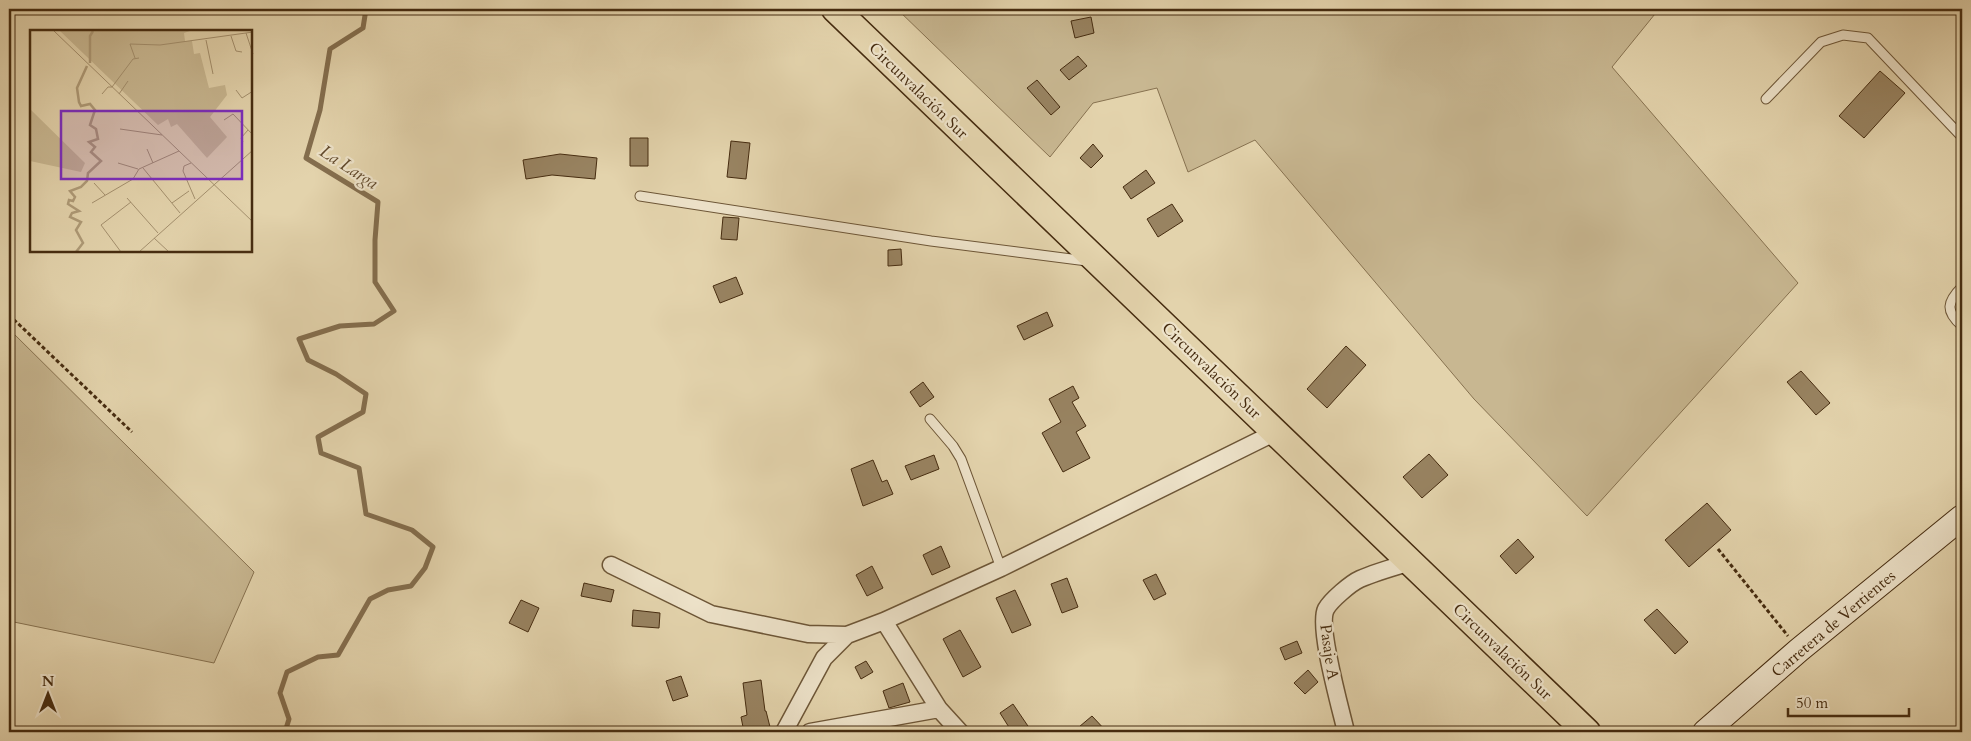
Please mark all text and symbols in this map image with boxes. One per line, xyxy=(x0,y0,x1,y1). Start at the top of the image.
inset map xyxy=(30,30,252,252)
street label: Circunvalación Sur xyxy=(864,38,973,144)
water label: La Larga xyxy=(315,139,383,196)
street label: Circunvalación Sur xyxy=(1157,318,1266,424)
street label: Carretera de Vertientes xyxy=(1767,565,1900,682)
street label: Circunvalación Sur xyxy=(1448,599,1557,705)
street label: Pasaje A xyxy=(1314,623,1344,682)
north arrow xyxy=(22,668,72,718)
text: N xyxy=(42,672,54,691)
scale bar xyxy=(1788,686,1910,718)
text: 50 m xyxy=(1796,693,1828,713)

